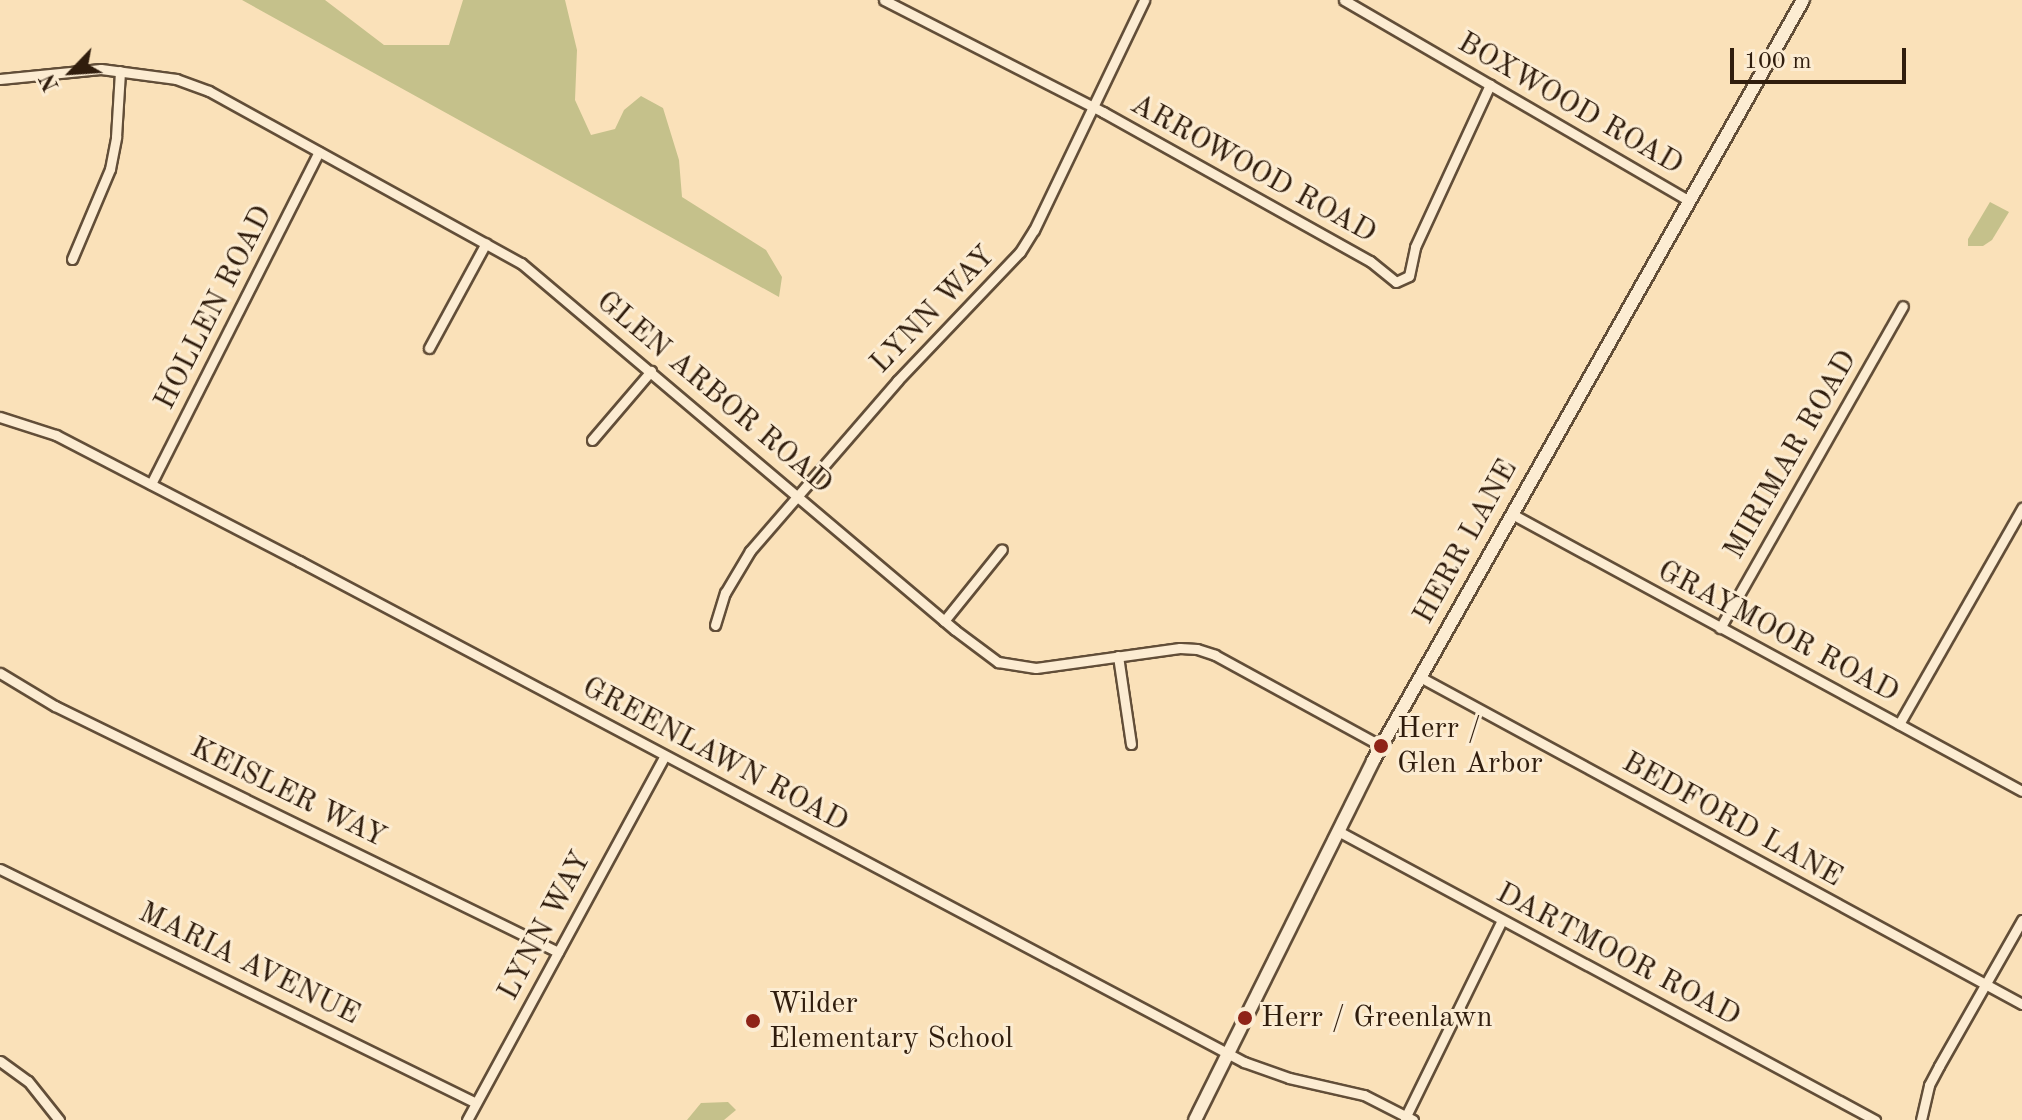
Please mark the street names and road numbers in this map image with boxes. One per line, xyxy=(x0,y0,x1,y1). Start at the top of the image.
street label: BOXWOOD ROAD xyxy=(1451,25,1689,183)
street label: ARROWOOD ROAD xyxy=(1124,86,1382,252)
street label: HOLLEN ROAD xyxy=(147,200,281,416)
street label: LYNN WAY xyxy=(863,239,1003,381)
street label: GLEN ARBOR ROAD xyxy=(589,284,839,502)
street label: MIRIMAR ROAD xyxy=(1717,344,1865,566)
street label: HERR LANE xyxy=(1406,453,1526,631)
street label: GRAYMOOR ROAD xyxy=(1651,553,1905,711)
street label: GREENLAWN ROAD xyxy=(576,670,854,840)
street label: KEISLER WAY xyxy=(184,730,392,856)
street label: BEDFORD LANE xyxy=(1616,745,1848,895)
street label: LYNN WAY xyxy=(491,845,599,1007)
street label: DARTMOOR ROAD xyxy=(1490,875,1746,1035)
street label: MARIA AVENUE xyxy=(132,895,366,1033)

